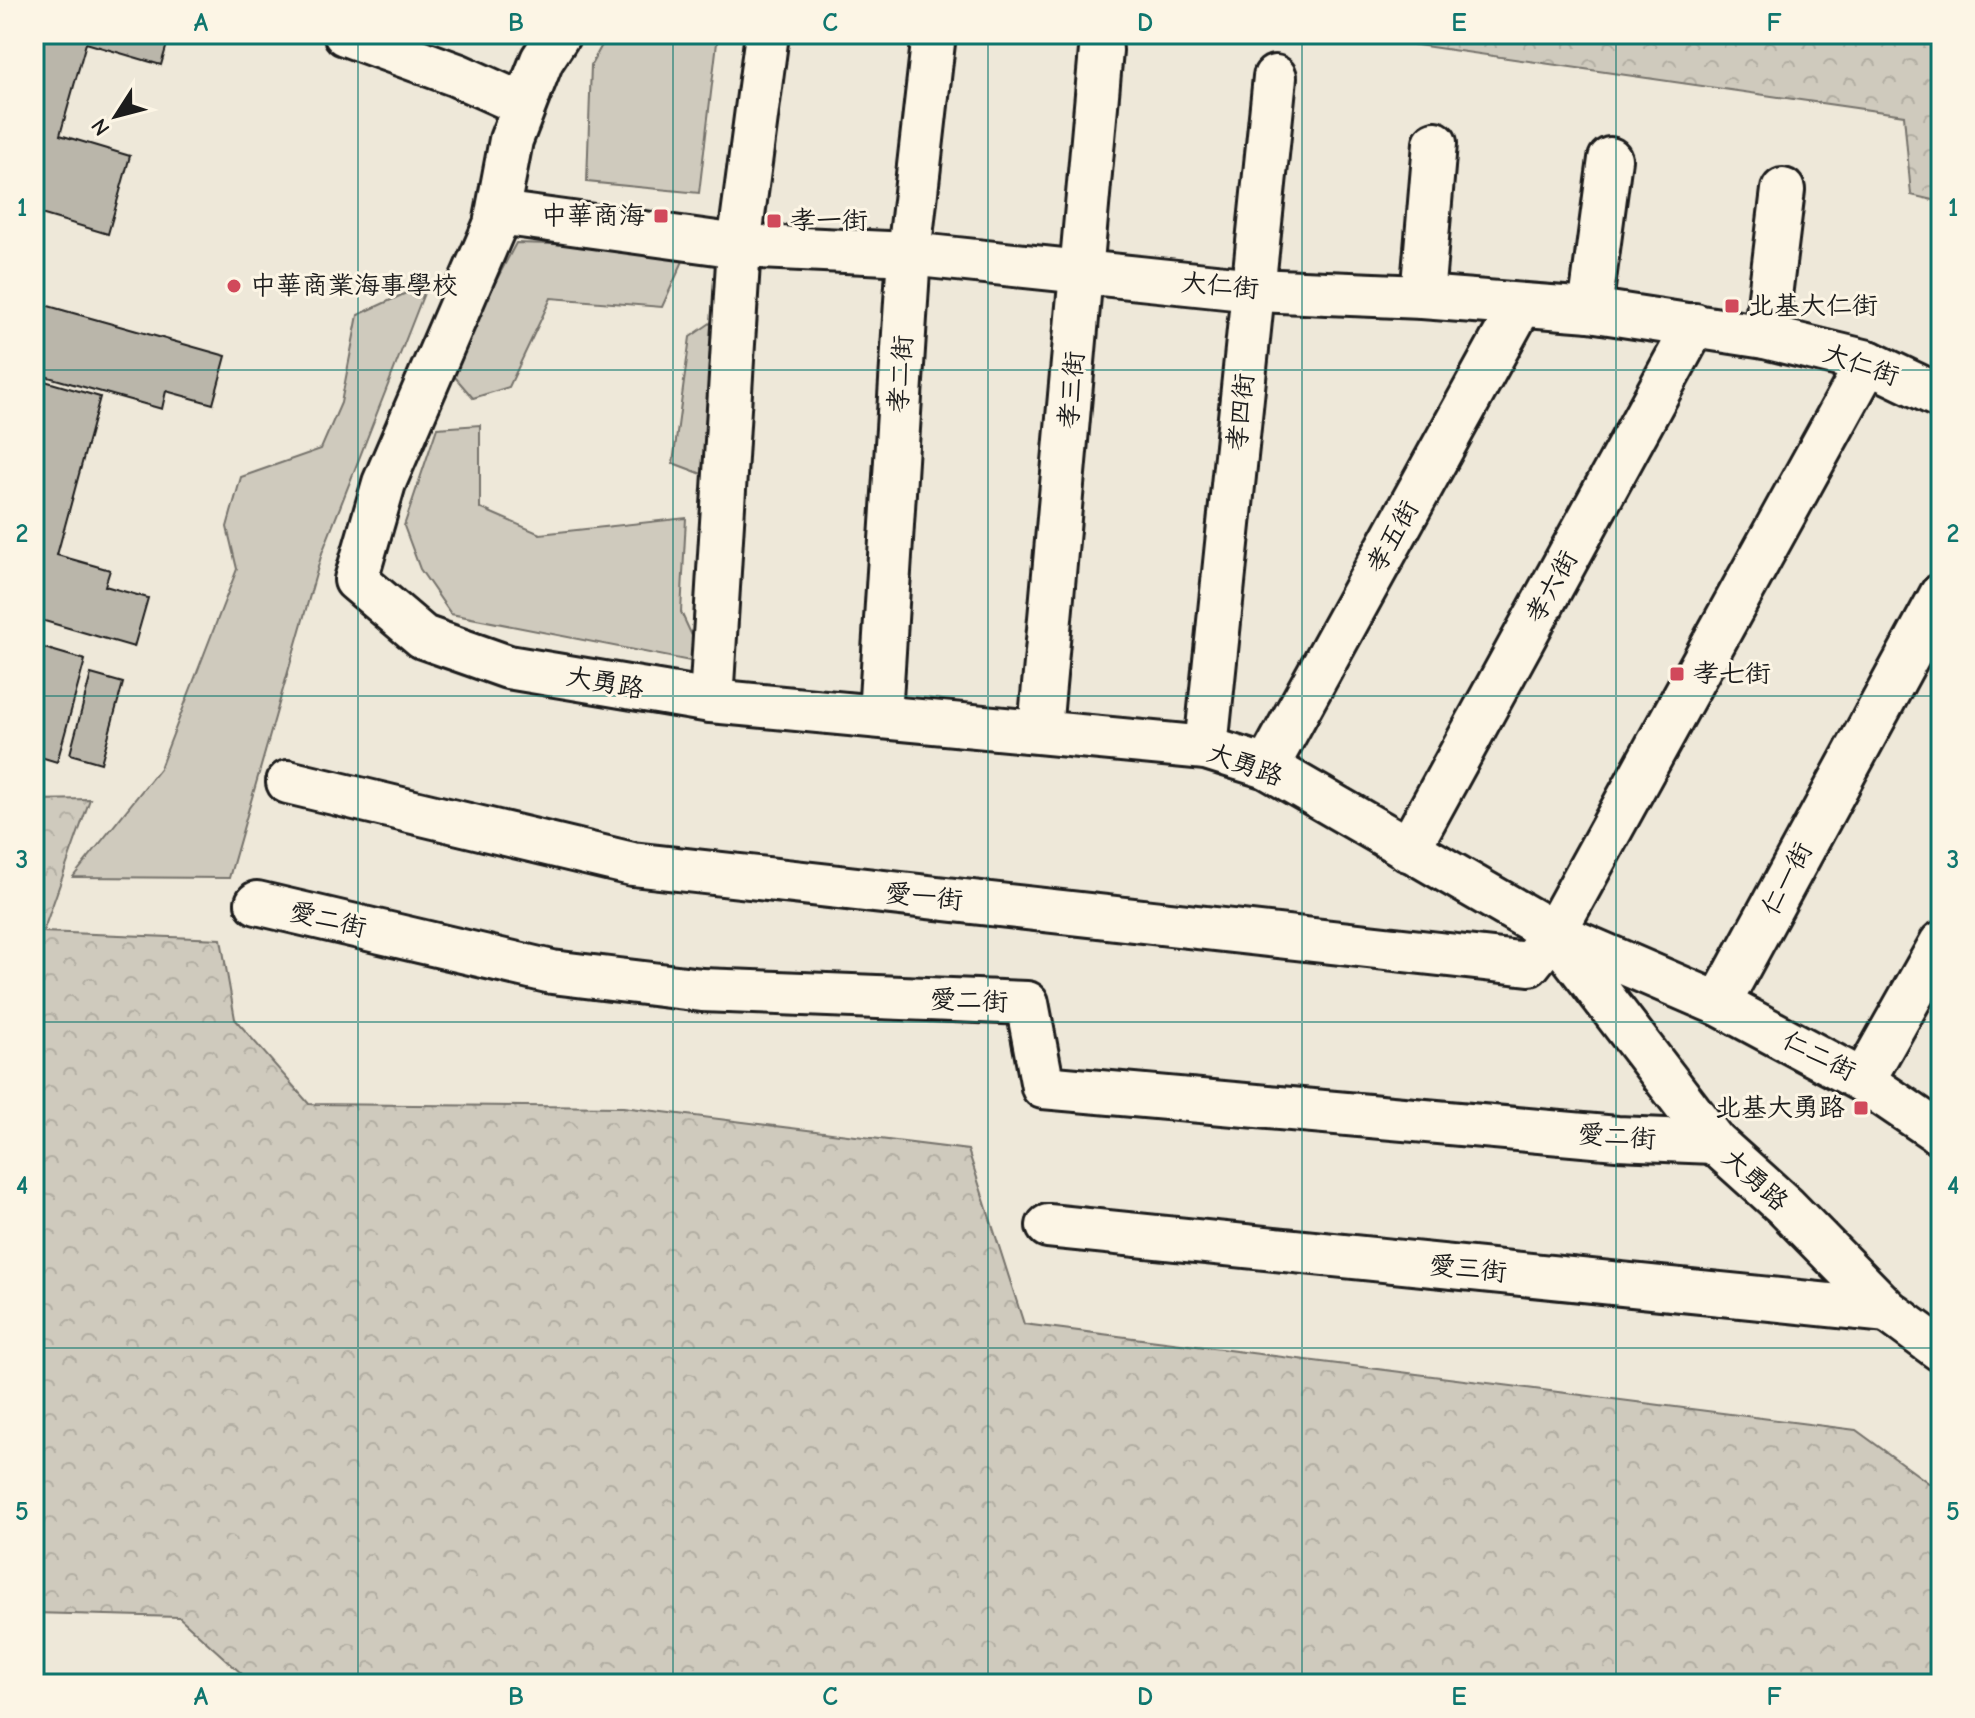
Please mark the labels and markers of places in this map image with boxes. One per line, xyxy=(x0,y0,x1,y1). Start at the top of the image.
place label: 中華商海 xyxy=(541,201,645,231)
place label: 孝一街 xyxy=(790,206,868,236)
marker: 中華商海 xyxy=(652,207,670,225)
marker: 孝一街 xyxy=(765,212,783,230)
place label: 中華商業海事學校 xyxy=(250,271,458,301)
marker: 中華商業海事學校 xyxy=(225,277,243,295)
place label: 北基大仁街 xyxy=(1748,291,1878,321)
marker: 北基大仁街 xyxy=(1723,297,1741,315)
place label: 孝七街 xyxy=(1693,659,1771,689)
marker: 孝七街 xyxy=(1668,665,1686,683)
place label: 北基大勇路 xyxy=(1715,1093,1845,1123)
marker: 北基大勇路 xyxy=(1852,1099,1870,1117)

